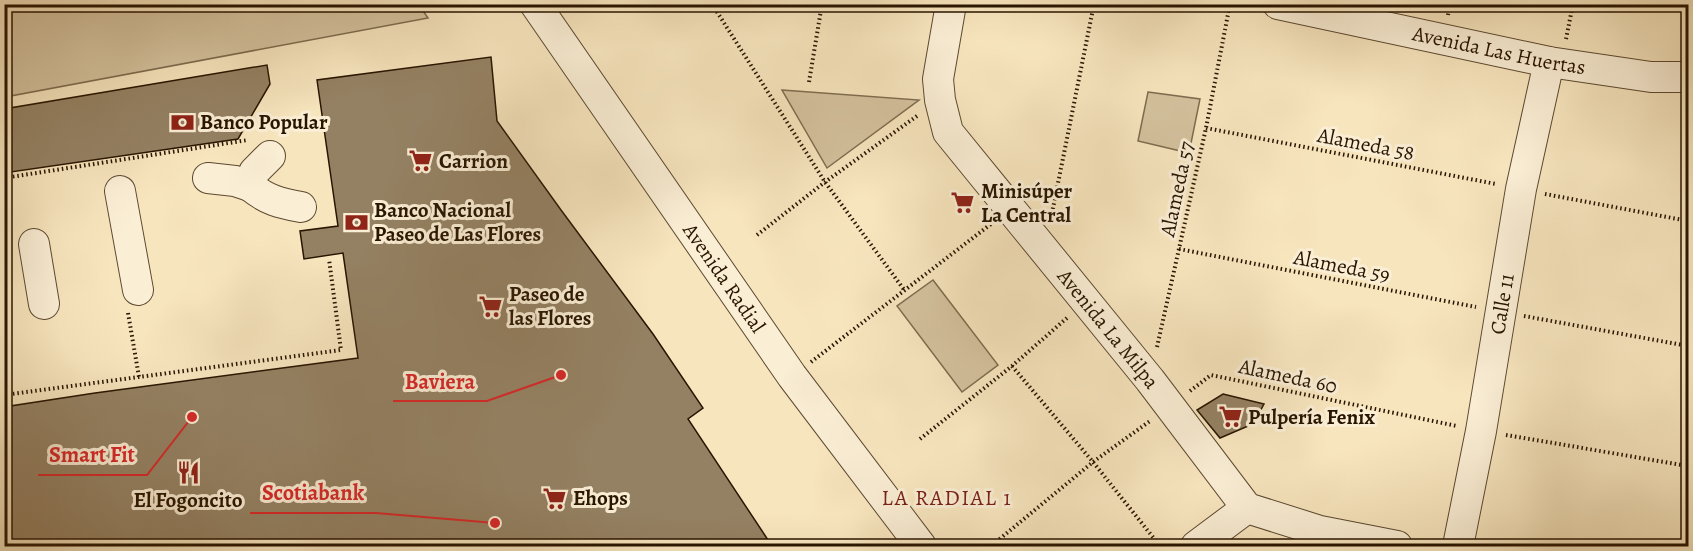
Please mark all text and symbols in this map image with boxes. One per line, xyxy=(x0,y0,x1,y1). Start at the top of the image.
street label: Avenida Las Huertas xyxy=(1409,19,1587,81)
place label: Banco Popular xyxy=(200,108,328,136)
bank icon: Banco Popular xyxy=(169,109,195,135)
street label: Alameda 58 xyxy=(1314,121,1417,167)
street label: Alameda 57 xyxy=(1153,139,1201,240)
place label: Carrion xyxy=(439,147,508,175)
supermarket icon: Carrion xyxy=(408,148,434,174)
place label: Minisúper La Central xyxy=(981,177,1073,229)
supermarket icon: Minisúper La Central xyxy=(950,190,976,216)
place label: Banco Nacional Paseo de Las Flores xyxy=(374,196,541,248)
bank icon: Banco Nacional Paseo de Las Flores xyxy=(343,209,369,235)
street label: Avenida Radial xyxy=(676,217,772,338)
street label: Alameda 59 xyxy=(1291,243,1393,289)
street label: Avenida La Milpa xyxy=(1050,262,1166,395)
street label: Calle 11 xyxy=(1483,272,1521,336)
place label: Paseo de las Flores xyxy=(509,280,591,332)
supermarket icon: Paseo de las Flores xyxy=(478,293,504,319)
street label: Alameda 60 xyxy=(1235,352,1340,400)
callout: Baviera xyxy=(393,361,487,401)
text: Baviera xyxy=(405,367,476,397)
place label: Pulpería Fenix xyxy=(1248,403,1375,431)
supermarket icon: Pulpería Fenix xyxy=(1217,404,1243,430)
callout: Smart Fit xyxy=(38,435,147,475)
text: Smart Fit xyxy=(49,440,136,470)
restaurant icon: El Fogoncito xyxy=(175,459,201,485)
callout: Scotiabank xyxy=(250,473,376,513)
text: Scotiabank xyxy=(262,478,365,508)
district label: LA RADIAL 1 xyxy=(882,483,1012,513)
place label: Ehops xyxy=(573,484,628,512)
supermarket icon: Ehops xyxy=(542,485,568,511)
place label: El Fogoncito xyxy=(133,486,243,514)

